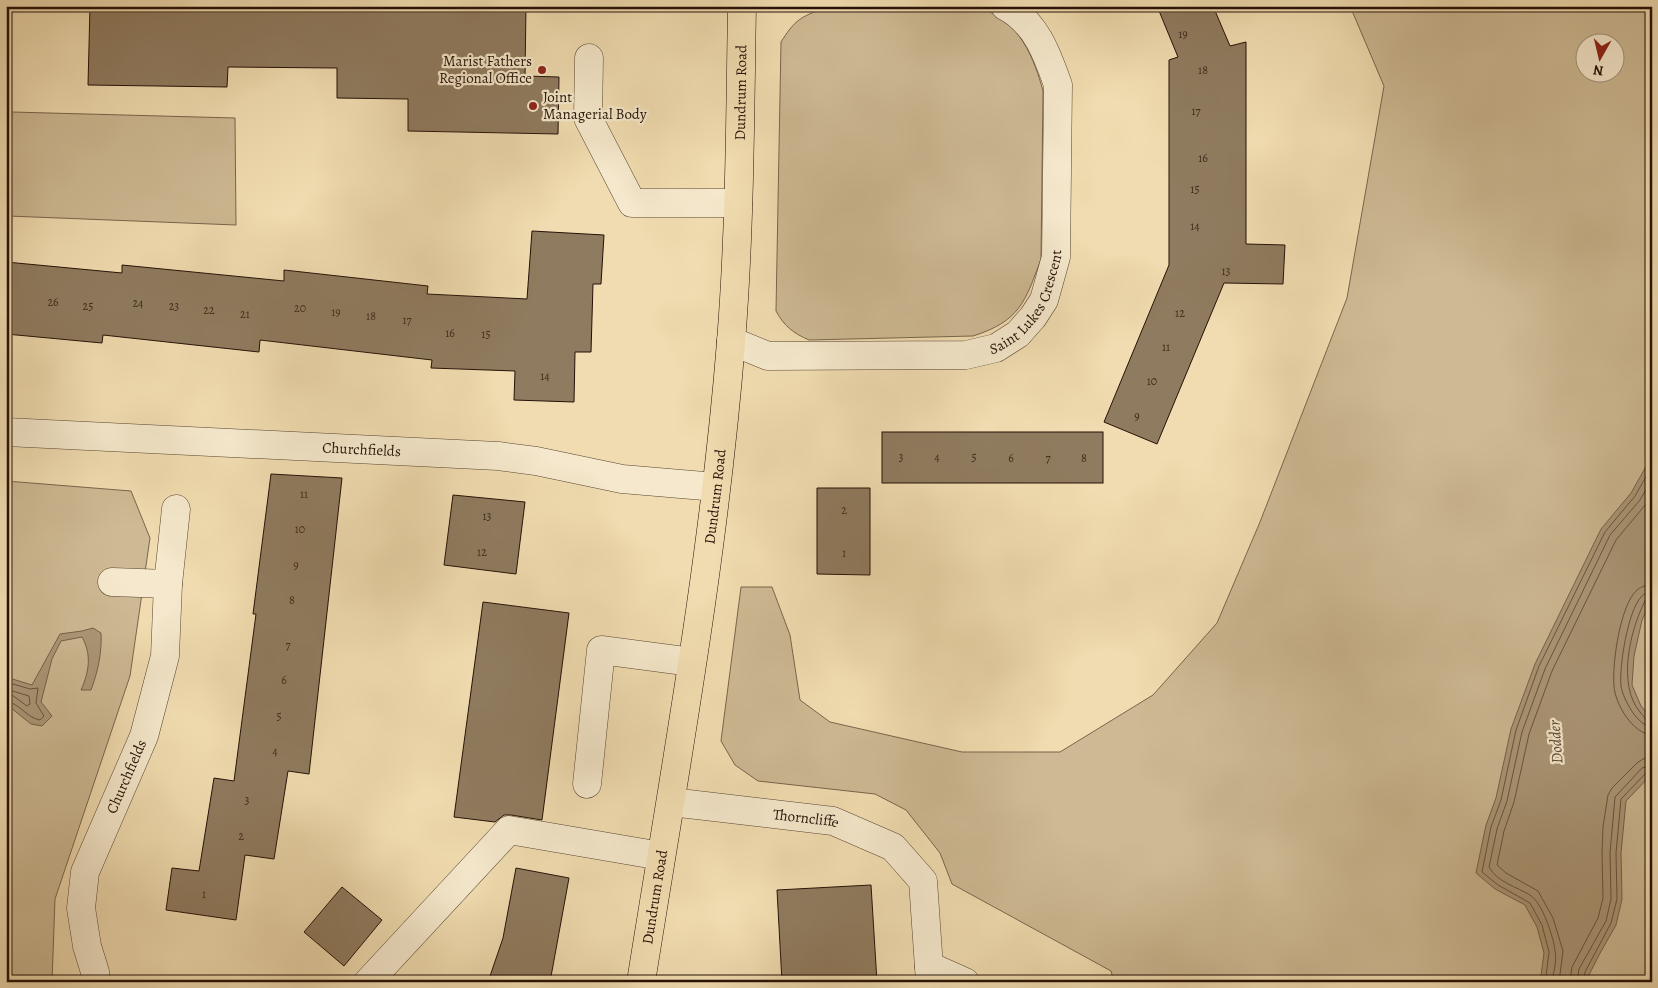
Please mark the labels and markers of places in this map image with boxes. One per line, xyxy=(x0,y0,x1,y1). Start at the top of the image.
place label: Marist Fathers Regional Office xyxy=(439,51,532,88)
marker: Marist Fathers Regional Office xyxy=(536,64,548,76)
place label: Joint Managerial Body xyxy=(543,87,647,124)
marker: Joint Managerial Body xyxy=(527,100,539,112)

